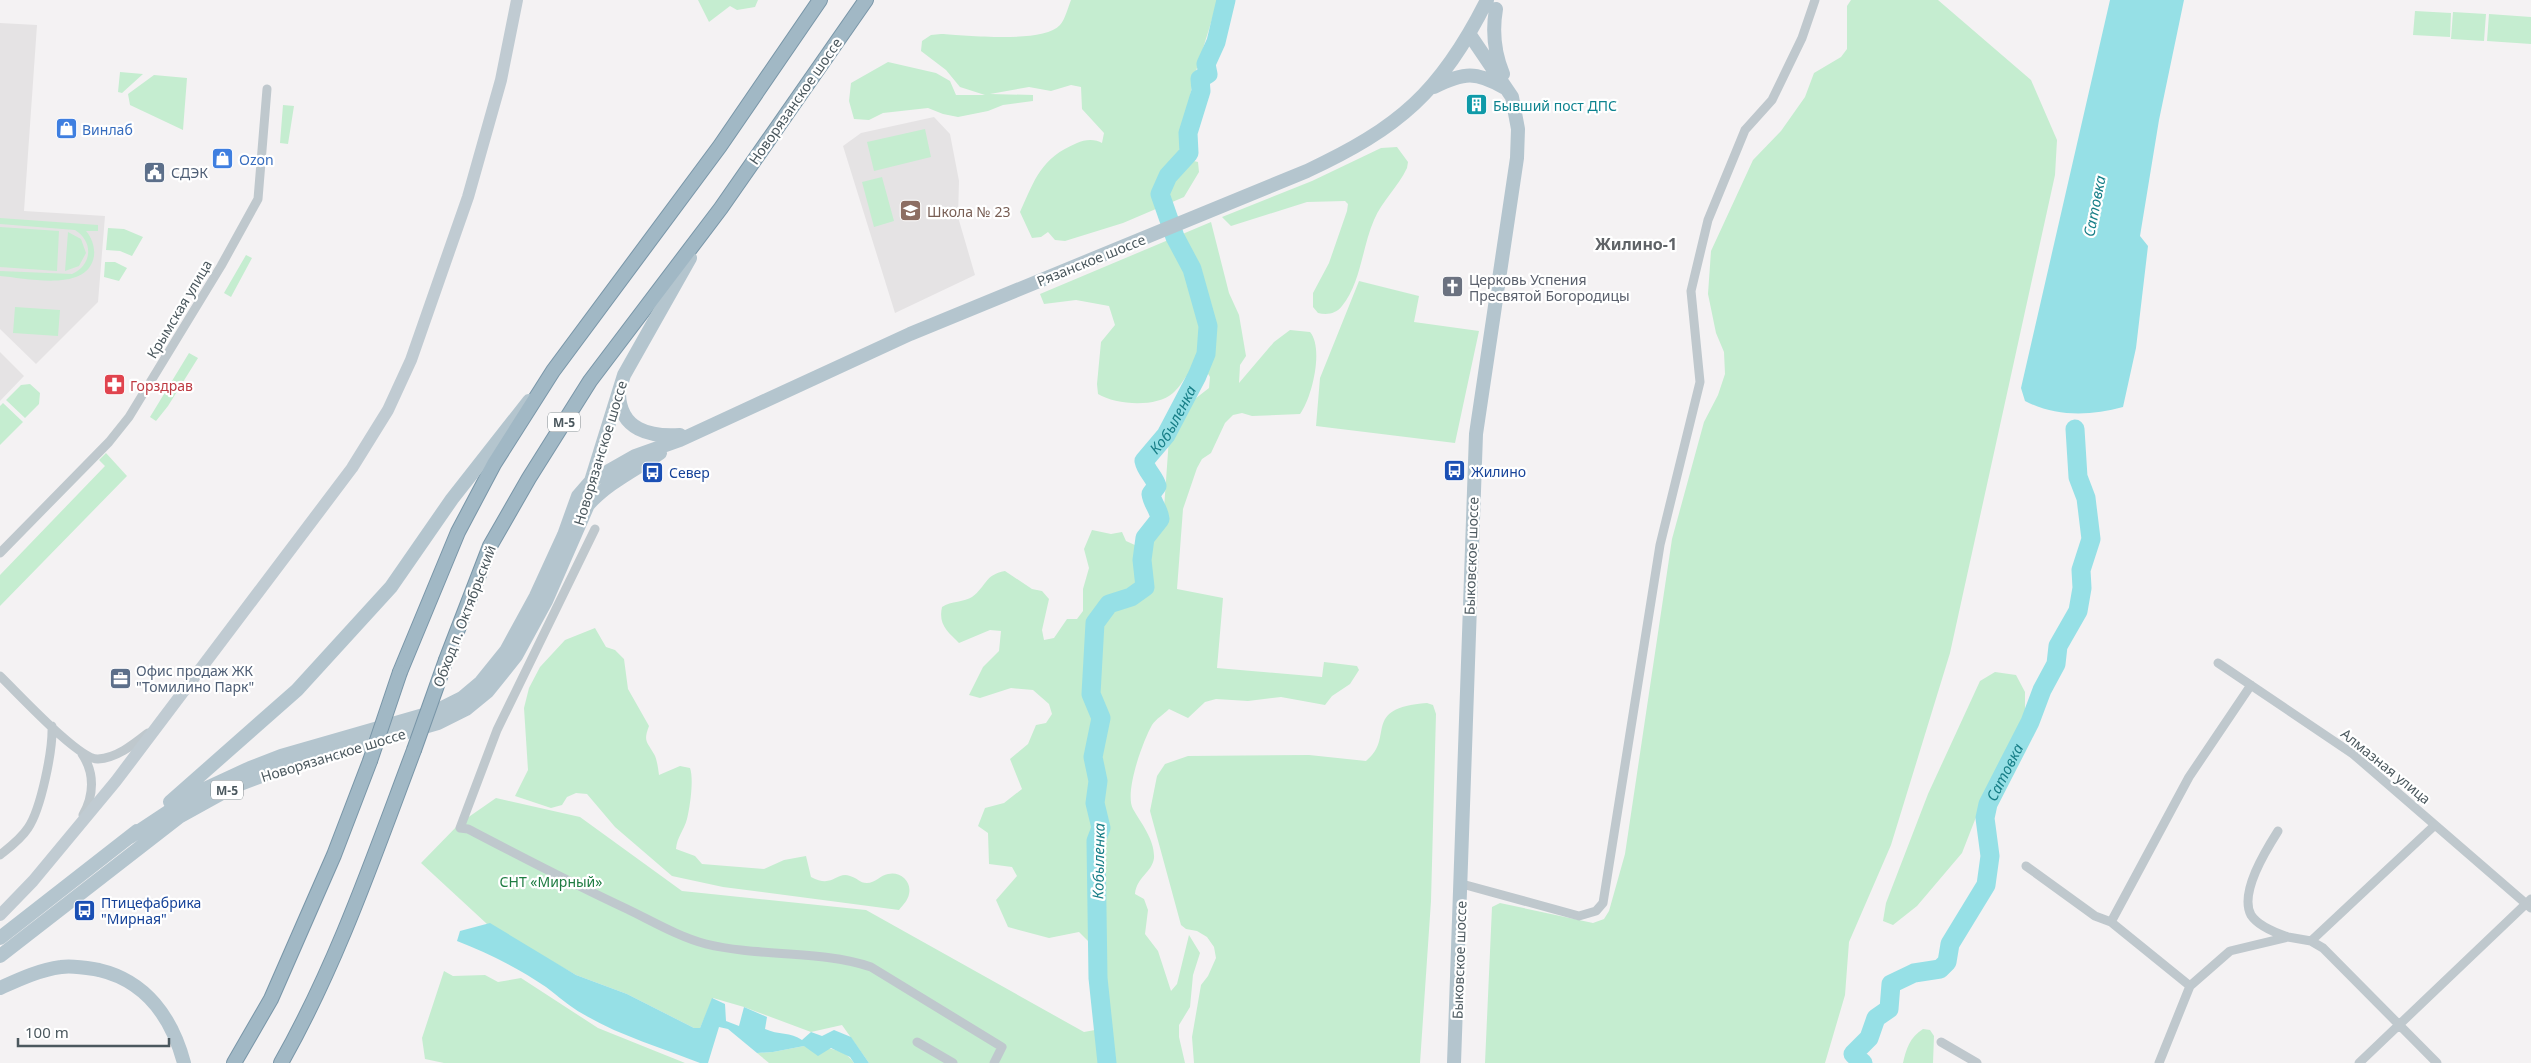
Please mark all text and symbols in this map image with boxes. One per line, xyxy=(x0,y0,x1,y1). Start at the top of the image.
street label: Новорязанское шоссе xyxy=(744,34,846,168)
building icon: Бывший пост ДПС xyxy=(1465,93,1489,117)
place label: Бывший пост ДПС xyxy=(1493,96,1617,115)
shop icon: Винлаб xyxy=(54,117,78,141)
place label: Винлаб xyxy=(82,120,133,139)
shop icon: Ozon xyxy=(211,147,235,171)
place label: Ozon xyxy=(239,150,274,169)
public building icon: СДЭК xyxy=(143,160,167,184)
place label: СДЭК xyxy=(171,163,208,182)
water label: Сатовка xyxy=(2078,173,2110,238)
school or university icon: Школа № 23 xyxy=(899,199,923,223)
place label: Школа № 23 xyxy=(927,202,1011,221)
street label: Рязанское шоссе xyxy=(1034,229,1148,290)
district label: Жилино-1 xyxy=(1595,233,1677,255)
street label: Крымская улица xyxy=(142,256,216,362)
place label: Церковь Успения Пресвятой Богородицы xyxy=(1469,270,1630,305)
church icon: Церковь Успения Пресвятой Богородицы xyxy=(1441,275,1465,299)
pharmacy icon: Горздрав xyxy=(102,373,126,397)
place label: Горздрав xyxy=(130,376,193,395)
street label: Новорязанское шоссе xyxy=(569,378,631,528)
water label: Кобыленка xyxy=(1145,381,1201,458)
road number: М-5 xyxy=(548,412,580,432)
bus stop icon: Жилино xyxy=(1443,459,1467,483)
bus stop icon: Север xyxy=(641,460,665,484)
place label: Жилино xyxy=(1471,462,1526,481)
place label: Север xyxy=(669,463,710,482)
street label: Быковское шоссе xyxy=(1459,496,1483,615)
street label: Обход п. Октябрьский xyxy=(428,542,500,690)
place label: Офис продаж ЖК "Томилино Парк" xyxy=(136,661,254,696)
office icon: Офис продаж ЖК "Томилино Парк" xyxy=(108,666,132,690)
street label: Новорязанское шоссе xyxy=(258,724,408,786)
street label: Алмазная улица xyxy=(2337,724,2435,808)
water label: Сатовка xyxy=(1981,739,2028,804)
road number: М-5 xyxy=(211,780,243,800)
water label: Кобыленка xyxy=(1087,822,1109,899)
park label: СНТ «Мирный» xyxy=(500,872,602,891)
place label: Птицефабрика "Мирная" xyxy=(101,893,201,928)
bus stop icon: Птицефабрика "Мирная" xyxy=(73,898,97,922)
street label: Быковское шоссе xyxy=(1447,900,1471,1019)
scale bar xyxy=(18,1016,169,1048)
text: 100 m xyxy=(25,1022,69,1042)

